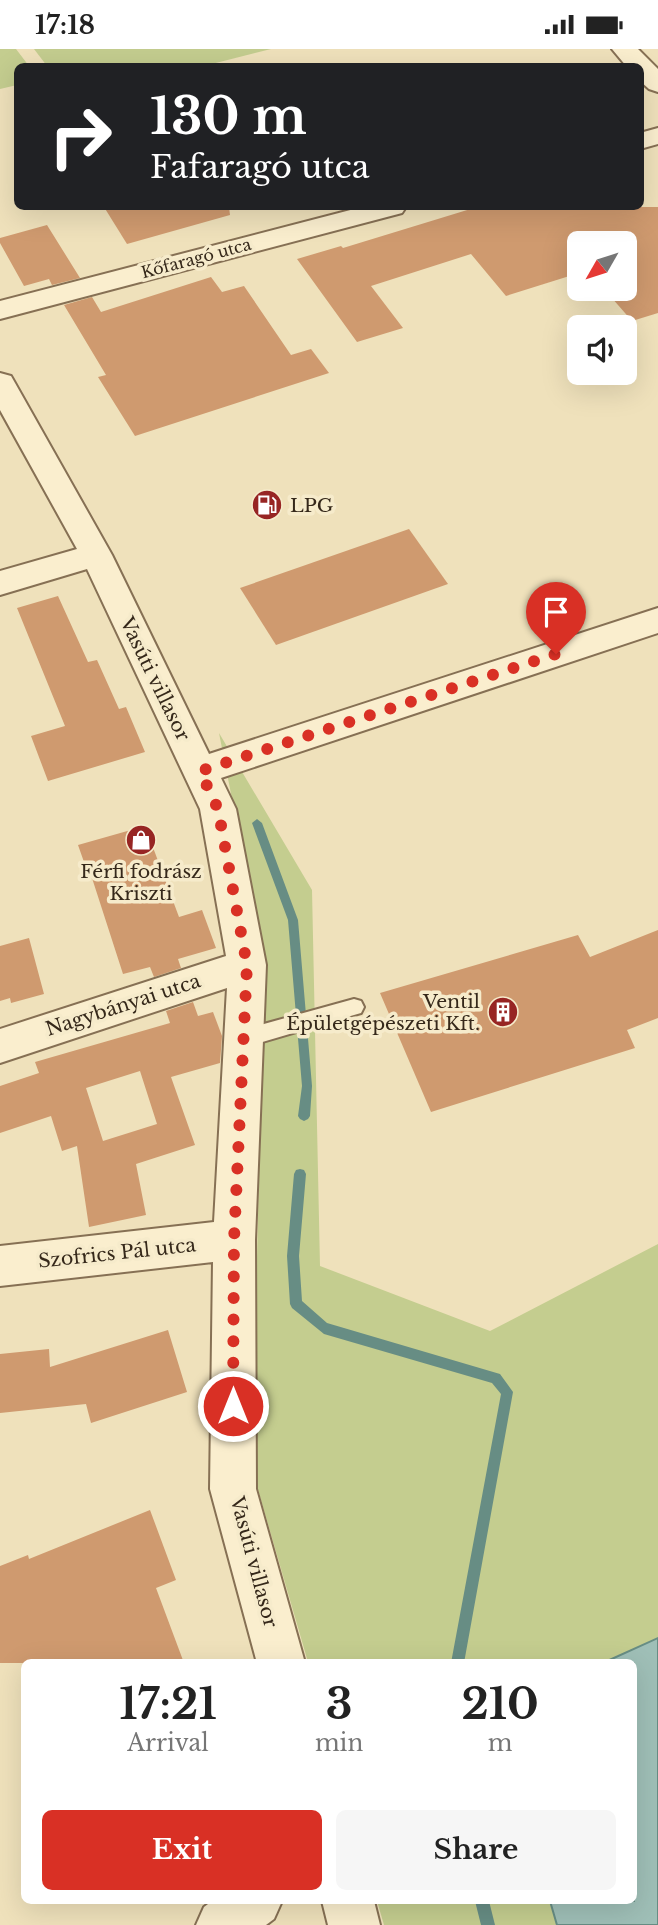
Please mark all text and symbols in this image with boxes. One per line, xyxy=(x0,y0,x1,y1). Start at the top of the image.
text: 17:18 xyxy=(35,9,95,41)
text: 130 m xyxy=(150,86,307,147)
icon: right xyxy=(35,91,126,182)
text: Fafaragó utca xyxy=(150,147,369,187)
north arrow xyxy=(567,231,637,301)
map controls xyxy=(567,231,637,385)
street label: Kőfaragó utca xyxy=(139,234,253,282)
button: sound xyxy=(567,315,637,385)
fuel station icon: LPG xyxy=(250,488,284,522)
place label: LPG xyxy=(290,494,334,517)
pin xyxy=(526,582,586,654)
icon: arrive xyxy=(537,593,575,631)
street label: Vasúti villasor xyxy=(115,613,195,745)
shop icon: Férfi fodrász Kriszti xyxy=(124,823,158,857)
place label: Férfi fodrász Kriszti xyxy=(80,860,202,905)
street label: Nagybányai utca xyxy=(43,969,204,1041)
place label: Ventil Épületgépészeti Kft. xyxy=(286,990,480,1035)
building icon: Ventil Épületgépészeti Kft. xyxy=(486,995,520,1029)
street label: Szofrics Pál utca xyxy=(37,1233,197,1273)
position arrow xyxy=(196,1369,270,1443)
street label: Vasúti villasor xyxy=(225,1493,283,1630)
text: 17:21 xyxy=(119,1678,217,1730)
text: 3 xyxy=(326,1678,352,1730)
text: 210 xyxy=(461,1678,539,1730)
text: Arrival xyxy=(127,1729,209,1757)
text: min xyxy=(315,1729,363,1757)
text: m xyxy=(488,1729,512,1757)
button: Exit xyxy=(42,1810,322,1890)
button: Share xyxy=(336,1810,616,1890)

